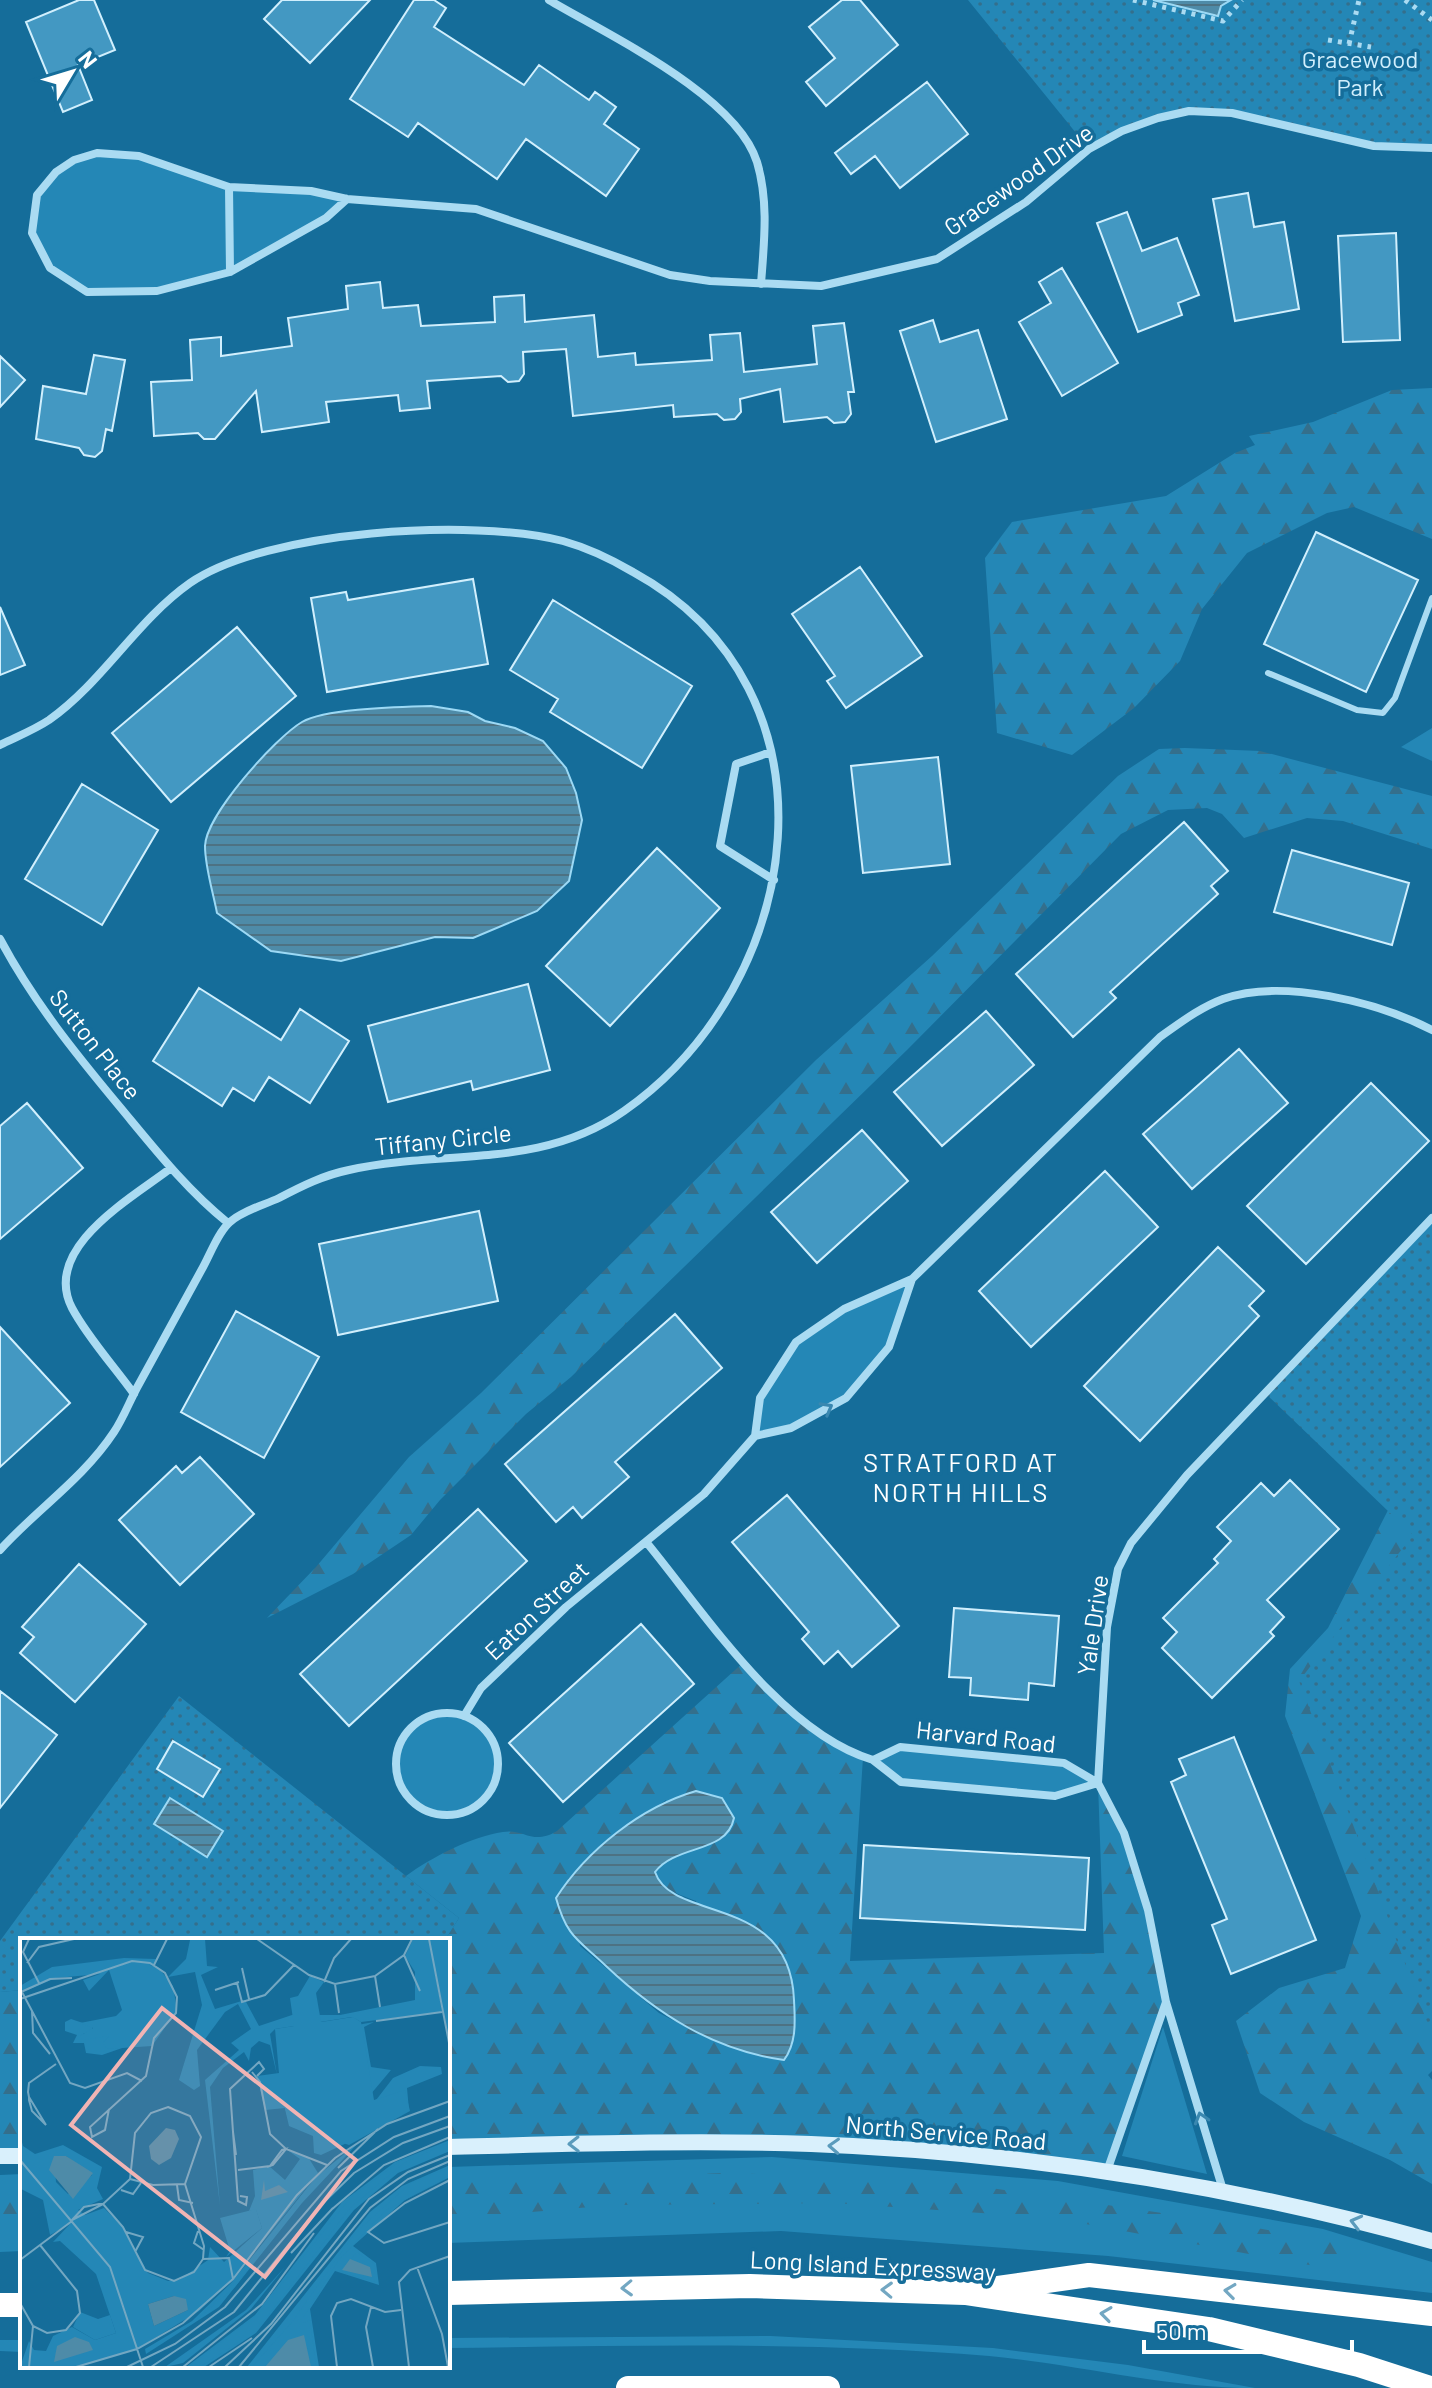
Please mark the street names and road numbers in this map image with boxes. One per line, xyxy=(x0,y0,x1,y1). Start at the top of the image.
street label: Gracewood Drive xyxy=(938,117,1098,241)
street label: Sutton Place xyxy=(44,983,148,1105)
street label: Tiffany Circle xyxy=(373,1117,513,1161)
street label: Eaton Street xyxy=(478,1555,594,1665)
street label: Yale Drive xyxy=(1071,1573,1113,1677)
street label: Harvard Road xyxy=(915,1714,1057,1758)
street label: North Service Road xyxy=(844,2109,1048,2155)
street label: Long Island Expressway xyxy=(749,2244,997,2286)

